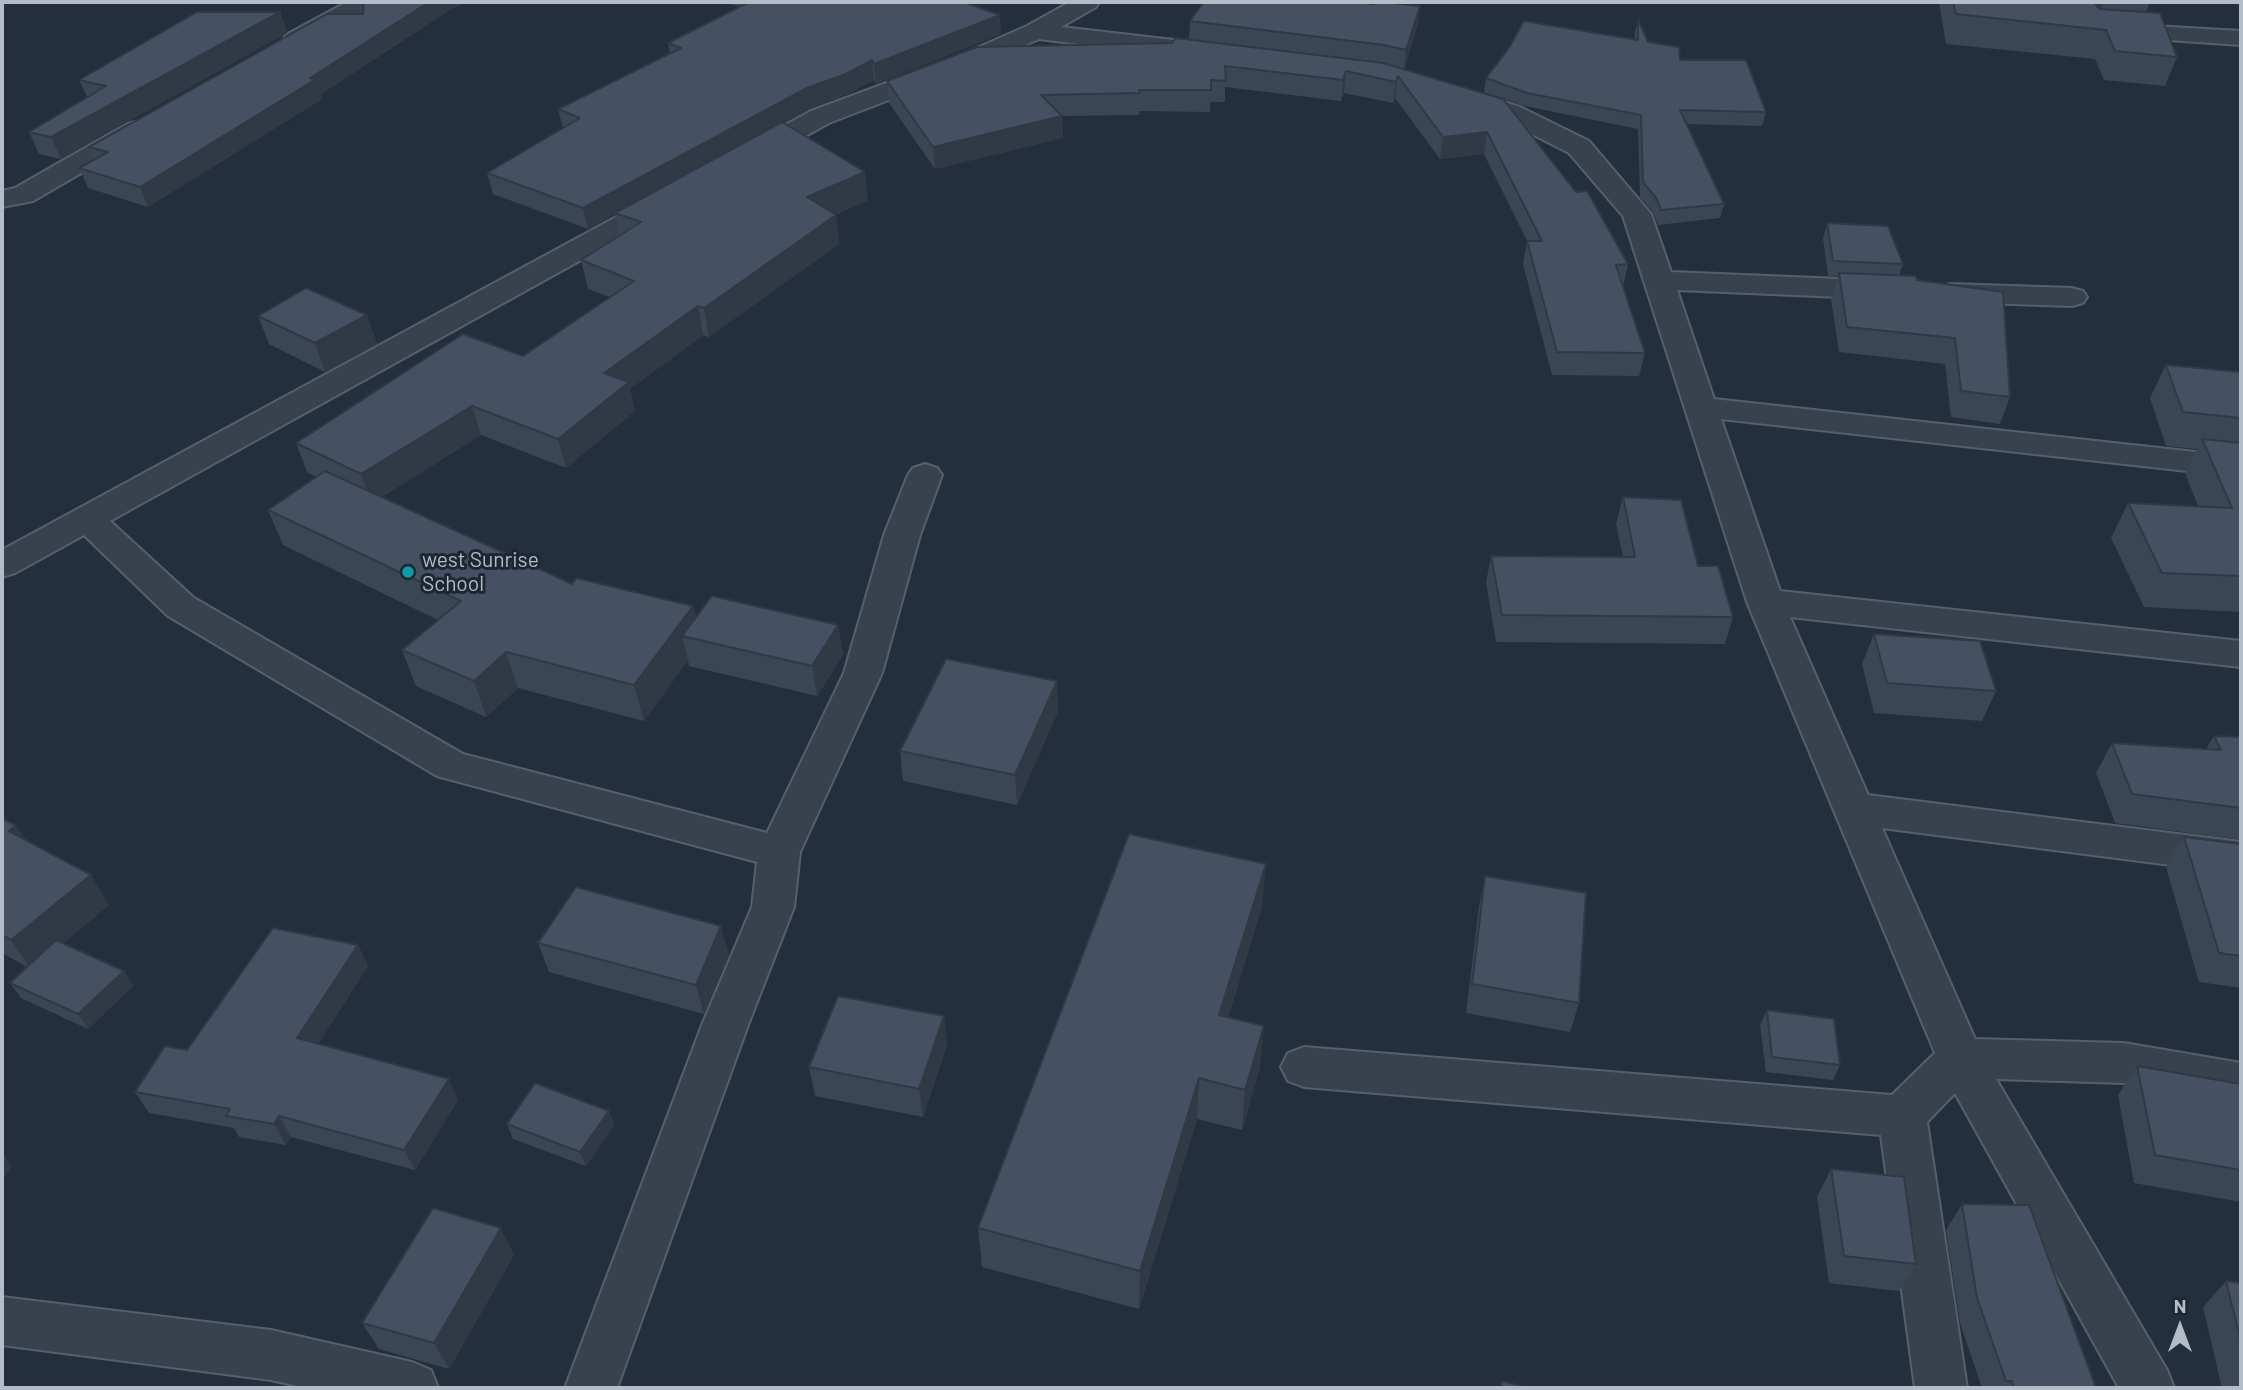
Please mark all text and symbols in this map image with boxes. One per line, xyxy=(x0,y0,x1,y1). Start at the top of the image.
place label: west Sunrise School xyxy=(422,547,539,597)
marker: west Sunrise School xyxy=(400,564,416,580)
north arrow xyxy=(2145,1292,2215,1362)
text: N xyxy=(2174,1294,2186,1317)

